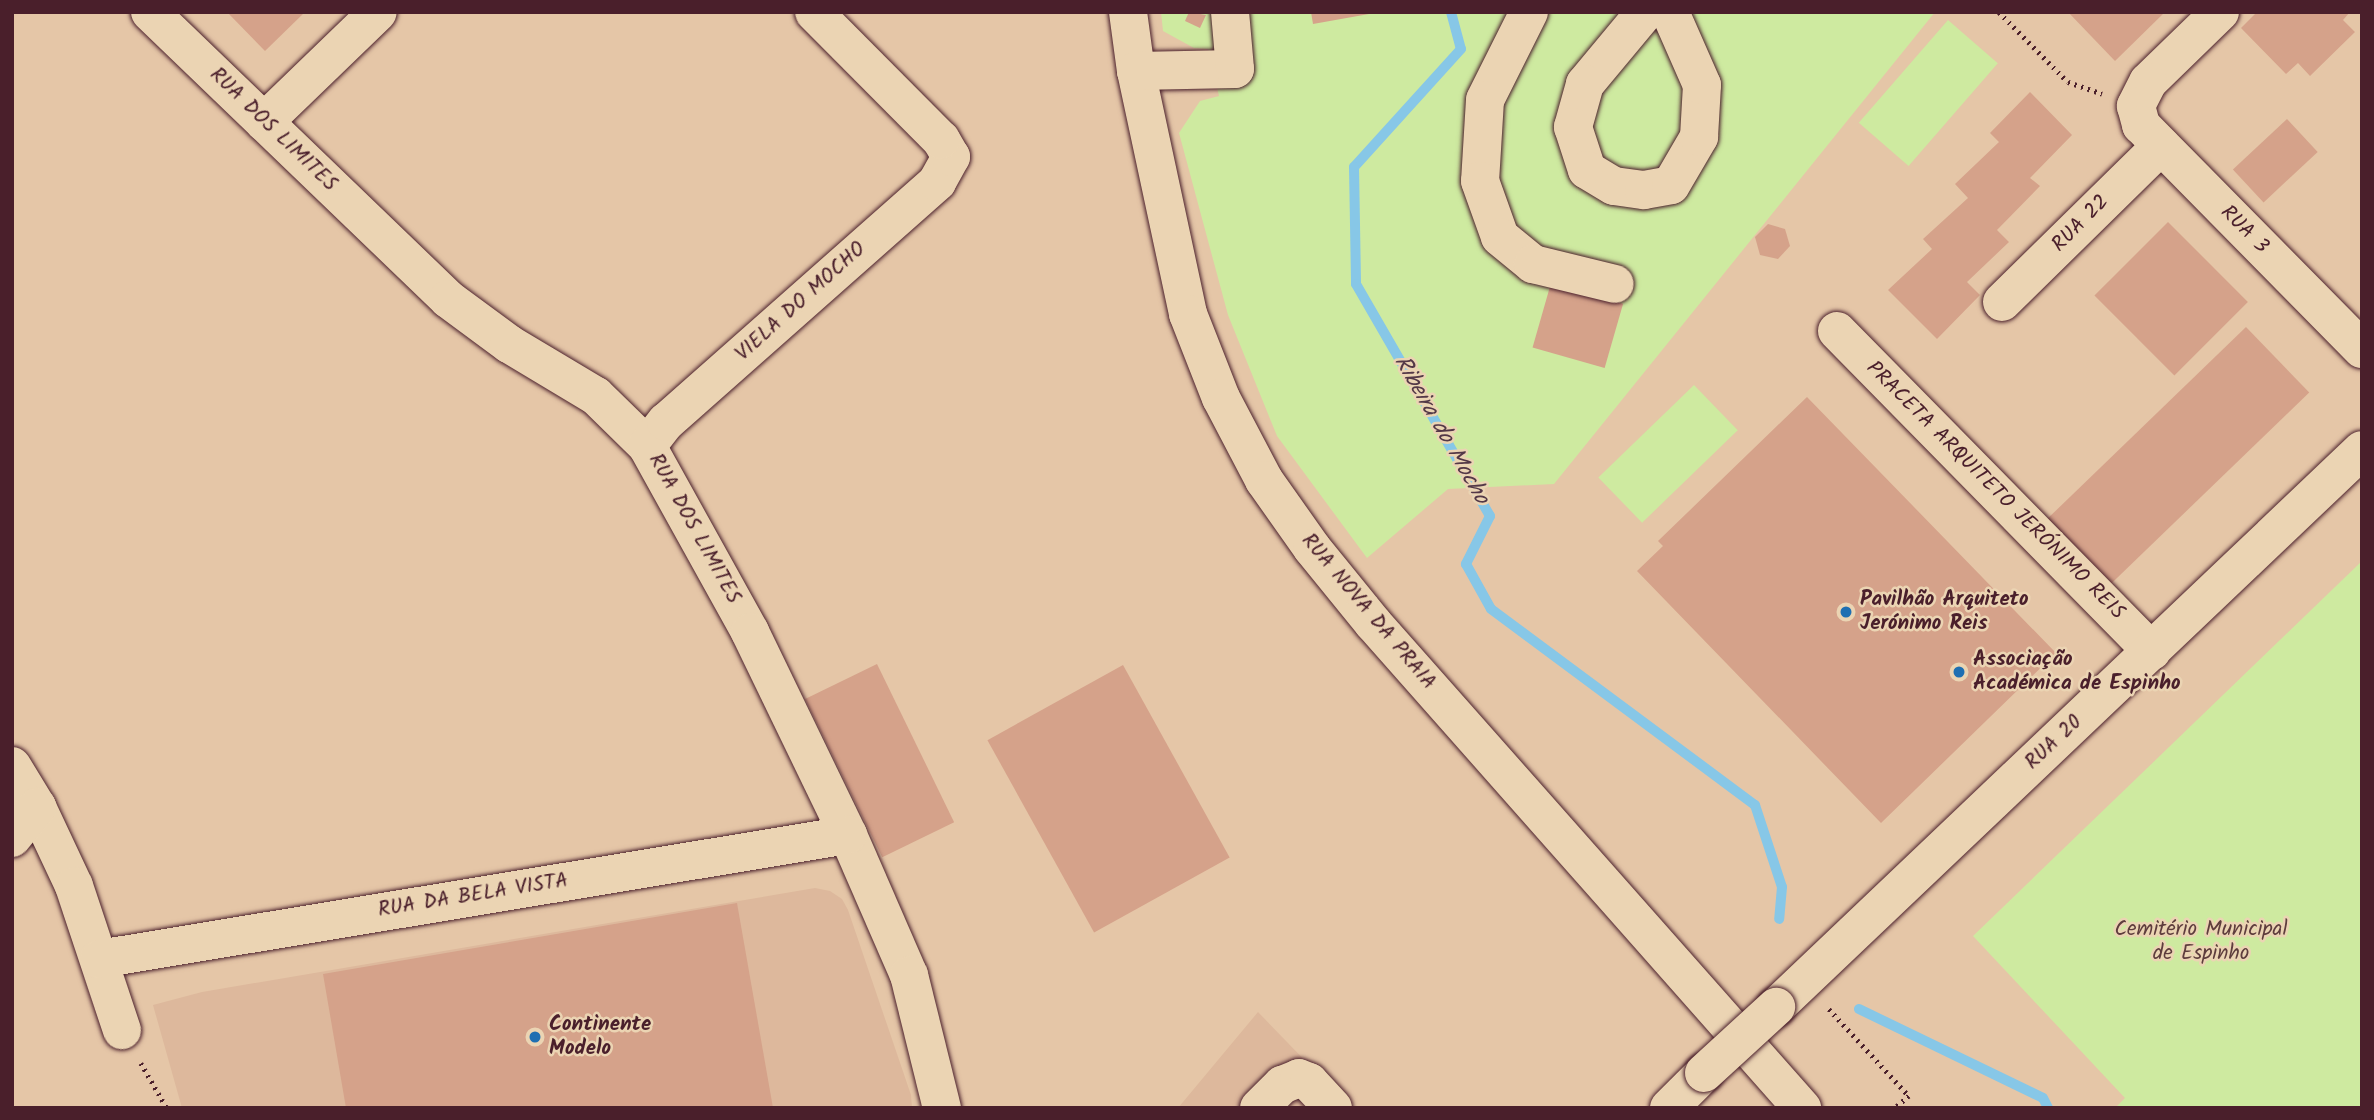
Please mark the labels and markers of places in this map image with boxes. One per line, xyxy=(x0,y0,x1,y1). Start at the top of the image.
place label: Pavilhão Arquiteto Jerónimo Reis xyxy=(1860,587,2029,637)
marker: Pavilhão Arquiteto Jerónimo Reis xyxy=(1838,604,1854,620)
place label: Associação Académica de Espinho xyxy=(1973,647,2181,697)
marker: Associação Académica de Espinho xyxy=(1951,664,1967,680)
place label: Continente Modelo xyxy=(549,1012,651,1062)
marker: Continente Modelo xyxy=(527,1029,543,1045)

